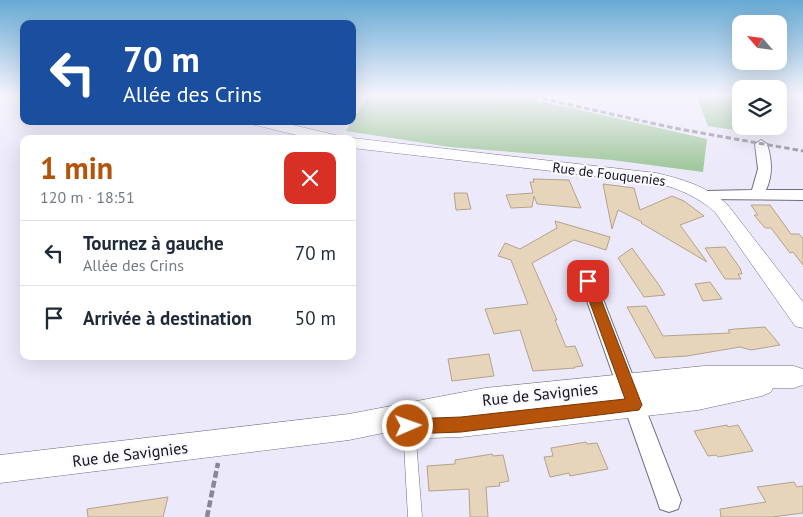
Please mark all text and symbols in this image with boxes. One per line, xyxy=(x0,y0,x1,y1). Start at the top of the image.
north arrow xyxy=(732,15,788,70)
map controls xyxy=(732,15,787,135)
text: 70 m xyxy=(123,36,200,82)
icon: left xyxy=(40,40,105,105)
text: Allée des Crins xyxy=(123,80,262,108)
button: layers xyxy=(732,80,787,135)
text: 1 min xyxy=(40,148,113,187)
button: close xyxy=(284,152,336,204)
street label: Rue de Fouquenies xyxy=(551,158,667,190)
text: 120 m · 18:51 xyxy=(40,187,135,207)
text: Tournez à gauche xyxy=(83,231,224,255)
icon: left xyxy=(40,239,68,267)
text: 70 m xyxy=(295,241,336,265)
text: Allée des Crins xyxy=(83,255,184,275)
pin xyxy=(567,260,609,302)
icon: arrive xyxy=(574,267,602,295)
icon: arrive xyxy=(40,304,68,332)
text: Arrivée à destination xyxy=(83,306,252,330)
text: 50 m xyxy=(295,306,336,330)
street label: Rue de Savignies xyxy=(481,378,599,410)
position arrow xyxy=(381,399,433,451)
street label: Rue de Savignies xyxy=(71,437,189,471)

